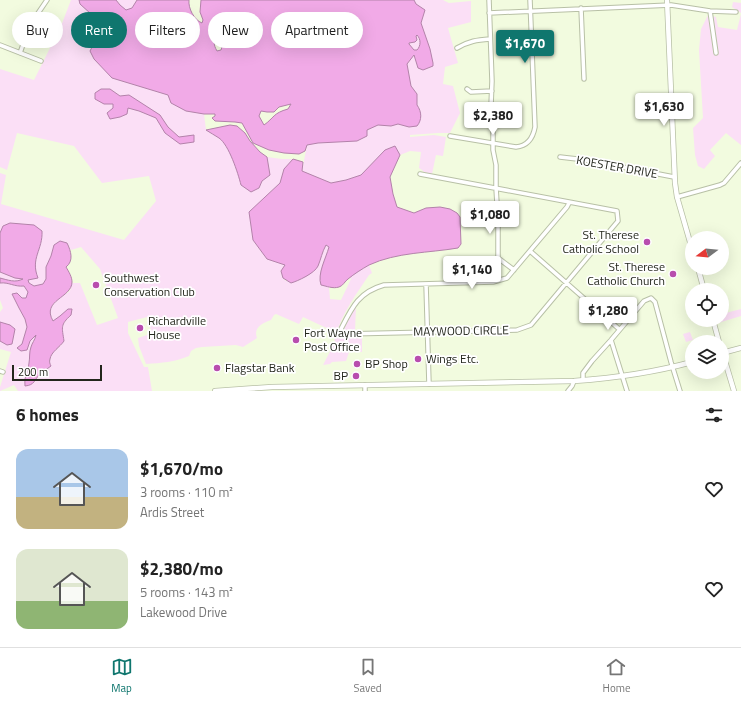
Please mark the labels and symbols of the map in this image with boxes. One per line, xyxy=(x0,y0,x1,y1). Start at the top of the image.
pin: $1,670 xyxy=(492,30,558,64)
pin: $1,630 xyxy=(631,93,697,127)
pin: $2,380 xyxy=(460,102,526,136)
street label: KOESTER DRIVE xyxy=(575,150,660,183)
pin: $1,080 xyxy=(457,201,523,235)
place label: St. Therese Catholic School xyxy=(563,225,639,258)
north arrow xyxy=(685,231,729,275)
marker: St. Therese Catholic School xyxy=(642,237,652,247)
pin: $1,140 xyxy=(439,256,505,290)
place label: St. Therese Catholic Church xyxy=(587,257,665,290)
place label: Southwest Conservation Club xyxy=(104,268,195,301)
marker: St. Therese Catholic Church xyxy=(668,269,678,279)
marker: Southwest Conservation Club xyxy=(91,280,101,290)
pin: $1,280 xyxy=(575,297,641,331)
place label: Richardville House xyxy=(148,311,206,344)
street label: MAYWOOD CIRCLE xyxy=(413,320,509,341)
marker: Richardville House xyxy=(135,323,145,333)
place label: Fort Wayne Post Office xyxy=(304,323,362,356)
marker: Fort Wayne Post Office xyxy=(291,335,301,345)
place label: Wings Etc. xyxy=(426,349,479,368)
place label: BP Shop xyxy=(365,354,408,373)
marker: Wings Etc. xyxy=(413,354,423,364)
place label: Flagstar Bank xyxy=(225,358,295,377)
marker: BP Shop xyxy=(352,359,362,369)
scale bar xyxy=(12,363,102,382)
marker: Flagstar Bank xyxy=(212,363,222,373)
place label: BP xyxy=(333,366,348,385)
marker: BP xyxy=(351,371,361,381)

